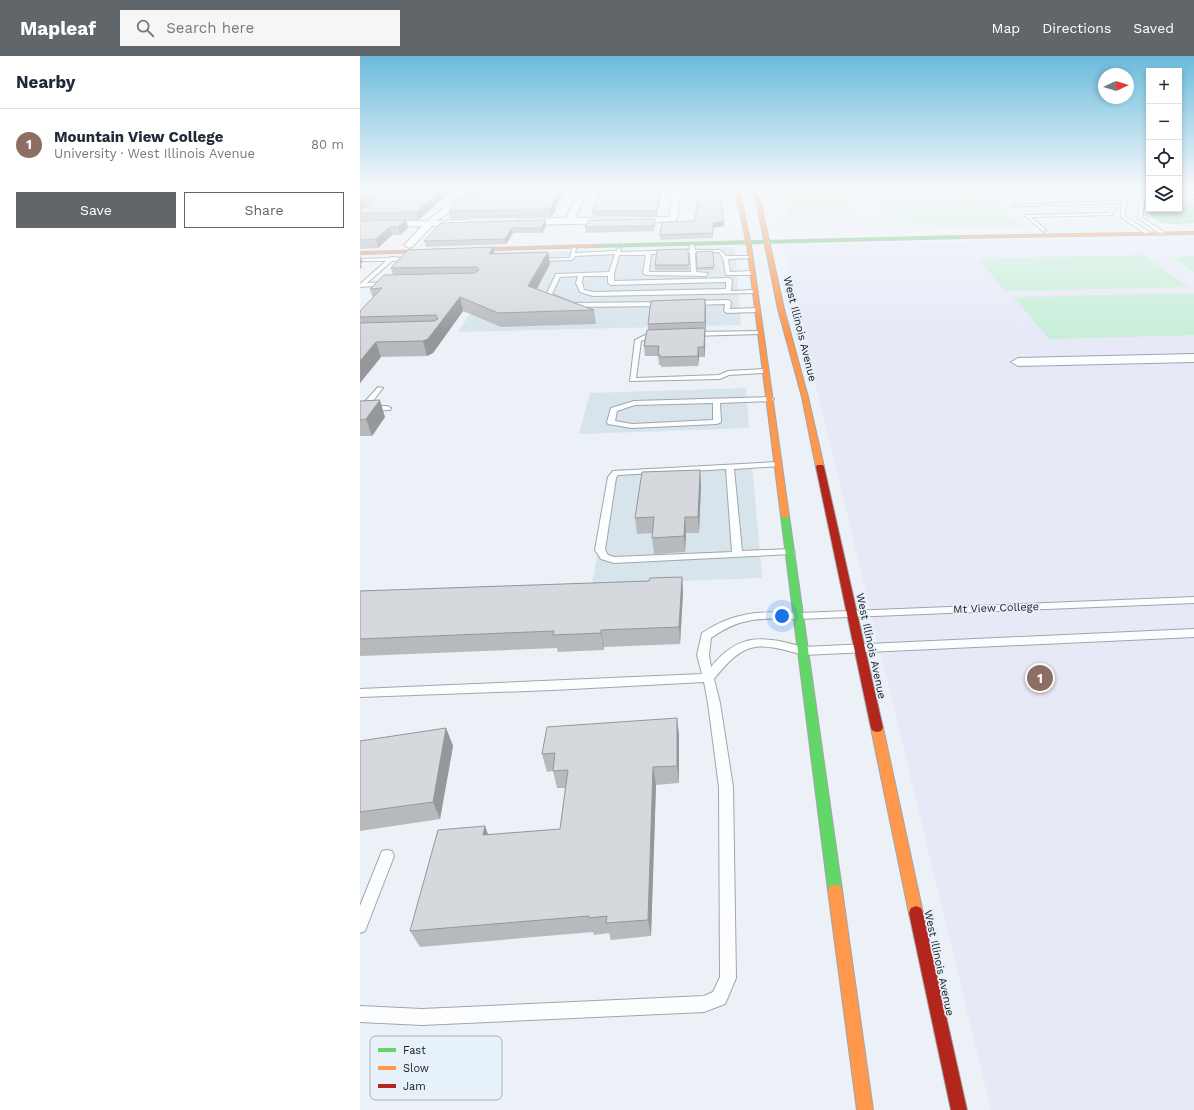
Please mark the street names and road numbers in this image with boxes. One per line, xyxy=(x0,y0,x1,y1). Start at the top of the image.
street label: West Illinois Avenue xyxy=(781,275,819,383)
street label: West Illinois Avenue xyxy=(853,592,889,700)
street label: Mt View College xyxy=(953,600,1039,616)
street label: West Illinois Avenue xyxy=(921,909,957,1017)

